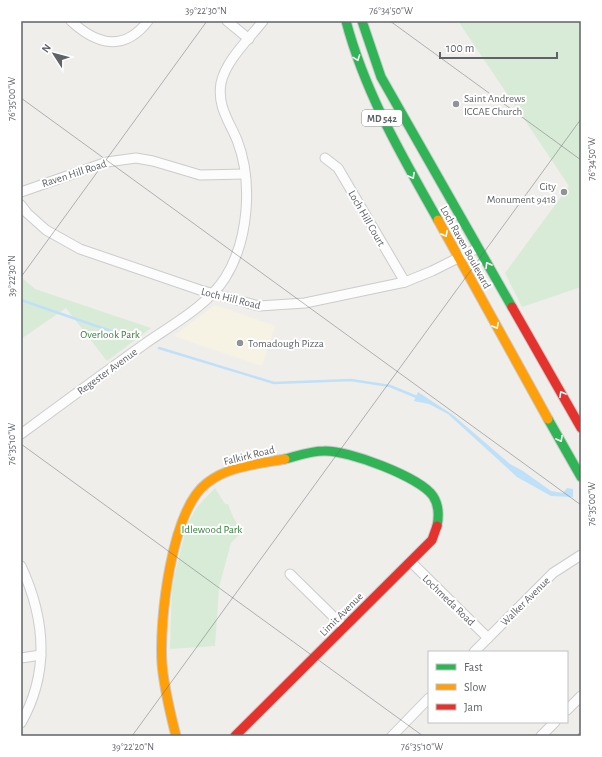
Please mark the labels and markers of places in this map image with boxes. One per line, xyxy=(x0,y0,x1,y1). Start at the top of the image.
place label: Saint Andrews ICCAE Church xyxy=(464,93,525,117)
marker: Saint Andrews ICCAE Church xyxy=(451,99,461,109)
place label: City Monument 9418 xyxy=(487,181,556,205)
marker: City Monument 9418 xyxy=(559,187,569,197)
marker: Tomadough Pizza xyxy=(235,338,245,348)
place label: Tomadough Pizza xyxy=(248,338,324,349)

